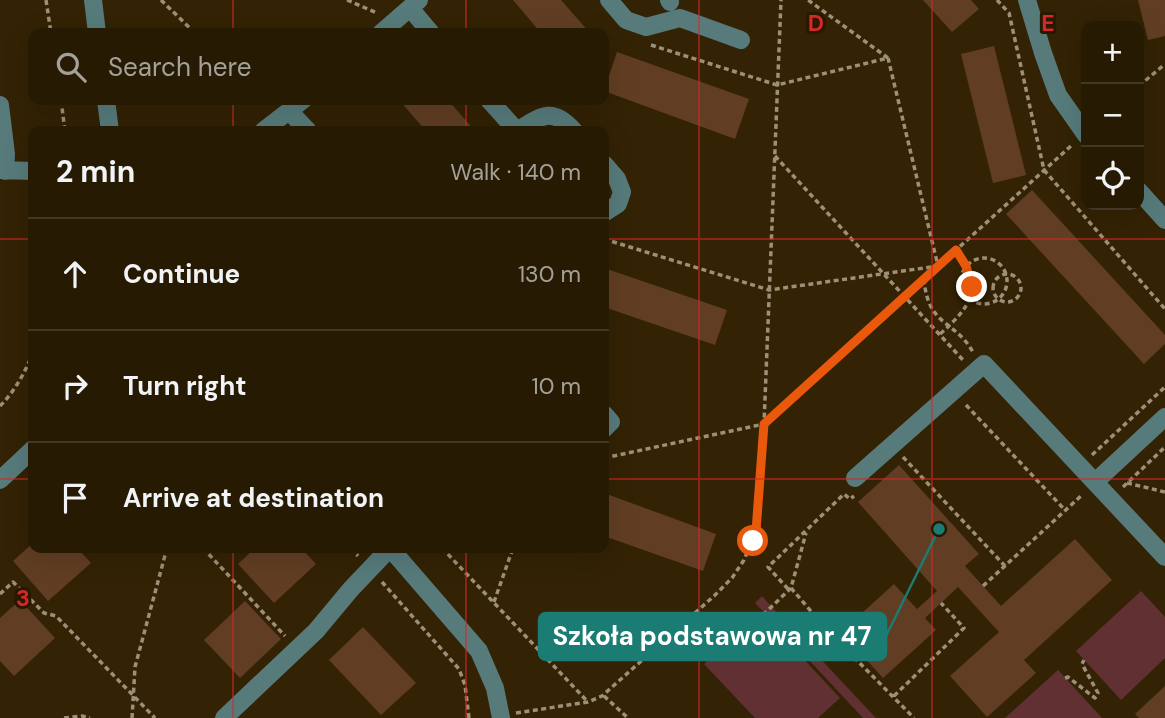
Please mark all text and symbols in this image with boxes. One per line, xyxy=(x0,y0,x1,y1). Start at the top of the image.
text: D xyxy=(808,8,824,38)
text: E xyxy=(1041,8,1055,38)
map controls xyxy=(1081,21,1144,210)
button: + xyxy=(1081,21,1144,84)
search box xyxy=(28,28,609,105)
icon: search xyxy=(52,48,90,86)
text: Search here xyxy=(108,50,251,84)
button: − xyxy=(1081,84,1144,147)
button: locate xyxy=(1081,147,1144,210)
text: 2 min xyxy=(56,152,135,191)
text: Walk · 140 m xyxy=(450,157,581,187)
icon: ahead xyxy=(56,255,94,293)
text: Continue xyxy=(123,257,240,291)
text: 130 m xyxy=(518,259,581,289)
route end xyxy=(956,271,987,302)
icon: right xyxy=(56,367,94,405)
text: Turn right xyxy=(123,369,247,403)
text: 10 m xyxy=(531,371,581,401)
icon: arrive xyxy=(56,479,94,517)
text: Arrive at destination xyxy=(123,481,384,515)
route start xyxy=(737,525,768,556)
text: 3 xyxy=(16,583,30,613)
callout: Szkoła podstawowa nr 47 xyxy=(539,613,886,660)
text: Szkoła podstawowa nr 47 xyxy=(553,619,871,653)

